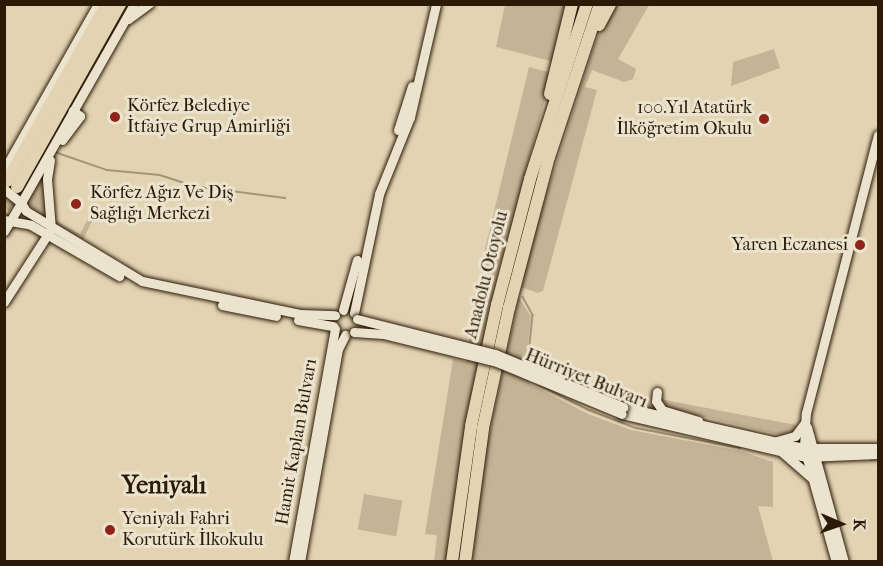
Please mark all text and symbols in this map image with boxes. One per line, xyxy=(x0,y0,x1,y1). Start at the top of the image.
place label: Körfez Belediye İtfaiye Grup Amirliği xyxy=(127,96,291,138)
place label: 100.Yıl Atatürk İlköğretim Okulu xyxy=(617,98,752,140)
marker: Körfez Belediye İtfaiye Grup Amirliği xyxy=(108,110,122,124)
marker: 100.Yıl Atatürk İlköğretim Okulu xyxy=(757,112,771,126)
place label: Körfez Ağız Ve Diş Sağlığı Merkezi xyxy=(90,183,233,226)
marker: Körfez Ağız Ve Diş Sağlığı Merkezi xyxy=(67,195,85,213)
street label: Anadolu Otoyolu xyxy=(461,209,513,341)
place label: Yaren Eczanesi xyxy=(732,234,848,256)
marker: Yaren Eczanesi xyxy=(853,238,867,252)
street label: Hürriyet Bulvarı xyxy=(522,345,650,413)
street label: Hamit Kaplan Bulvarı xyxy=(272,357,322,527)
district label: Yeniyalı xyxy=(122,472,206,500)
north arrow xyxy=(811,494,871,554)
place label: Yeniyalı Fahri Korutürk İlkokulu xyxy=(122,509,263,552)
text: K xyxy=(850,518,869,531)
marker: Yeniyalı Fahri Korutürk İlkokulu xyxy=(103,523,117,537)

